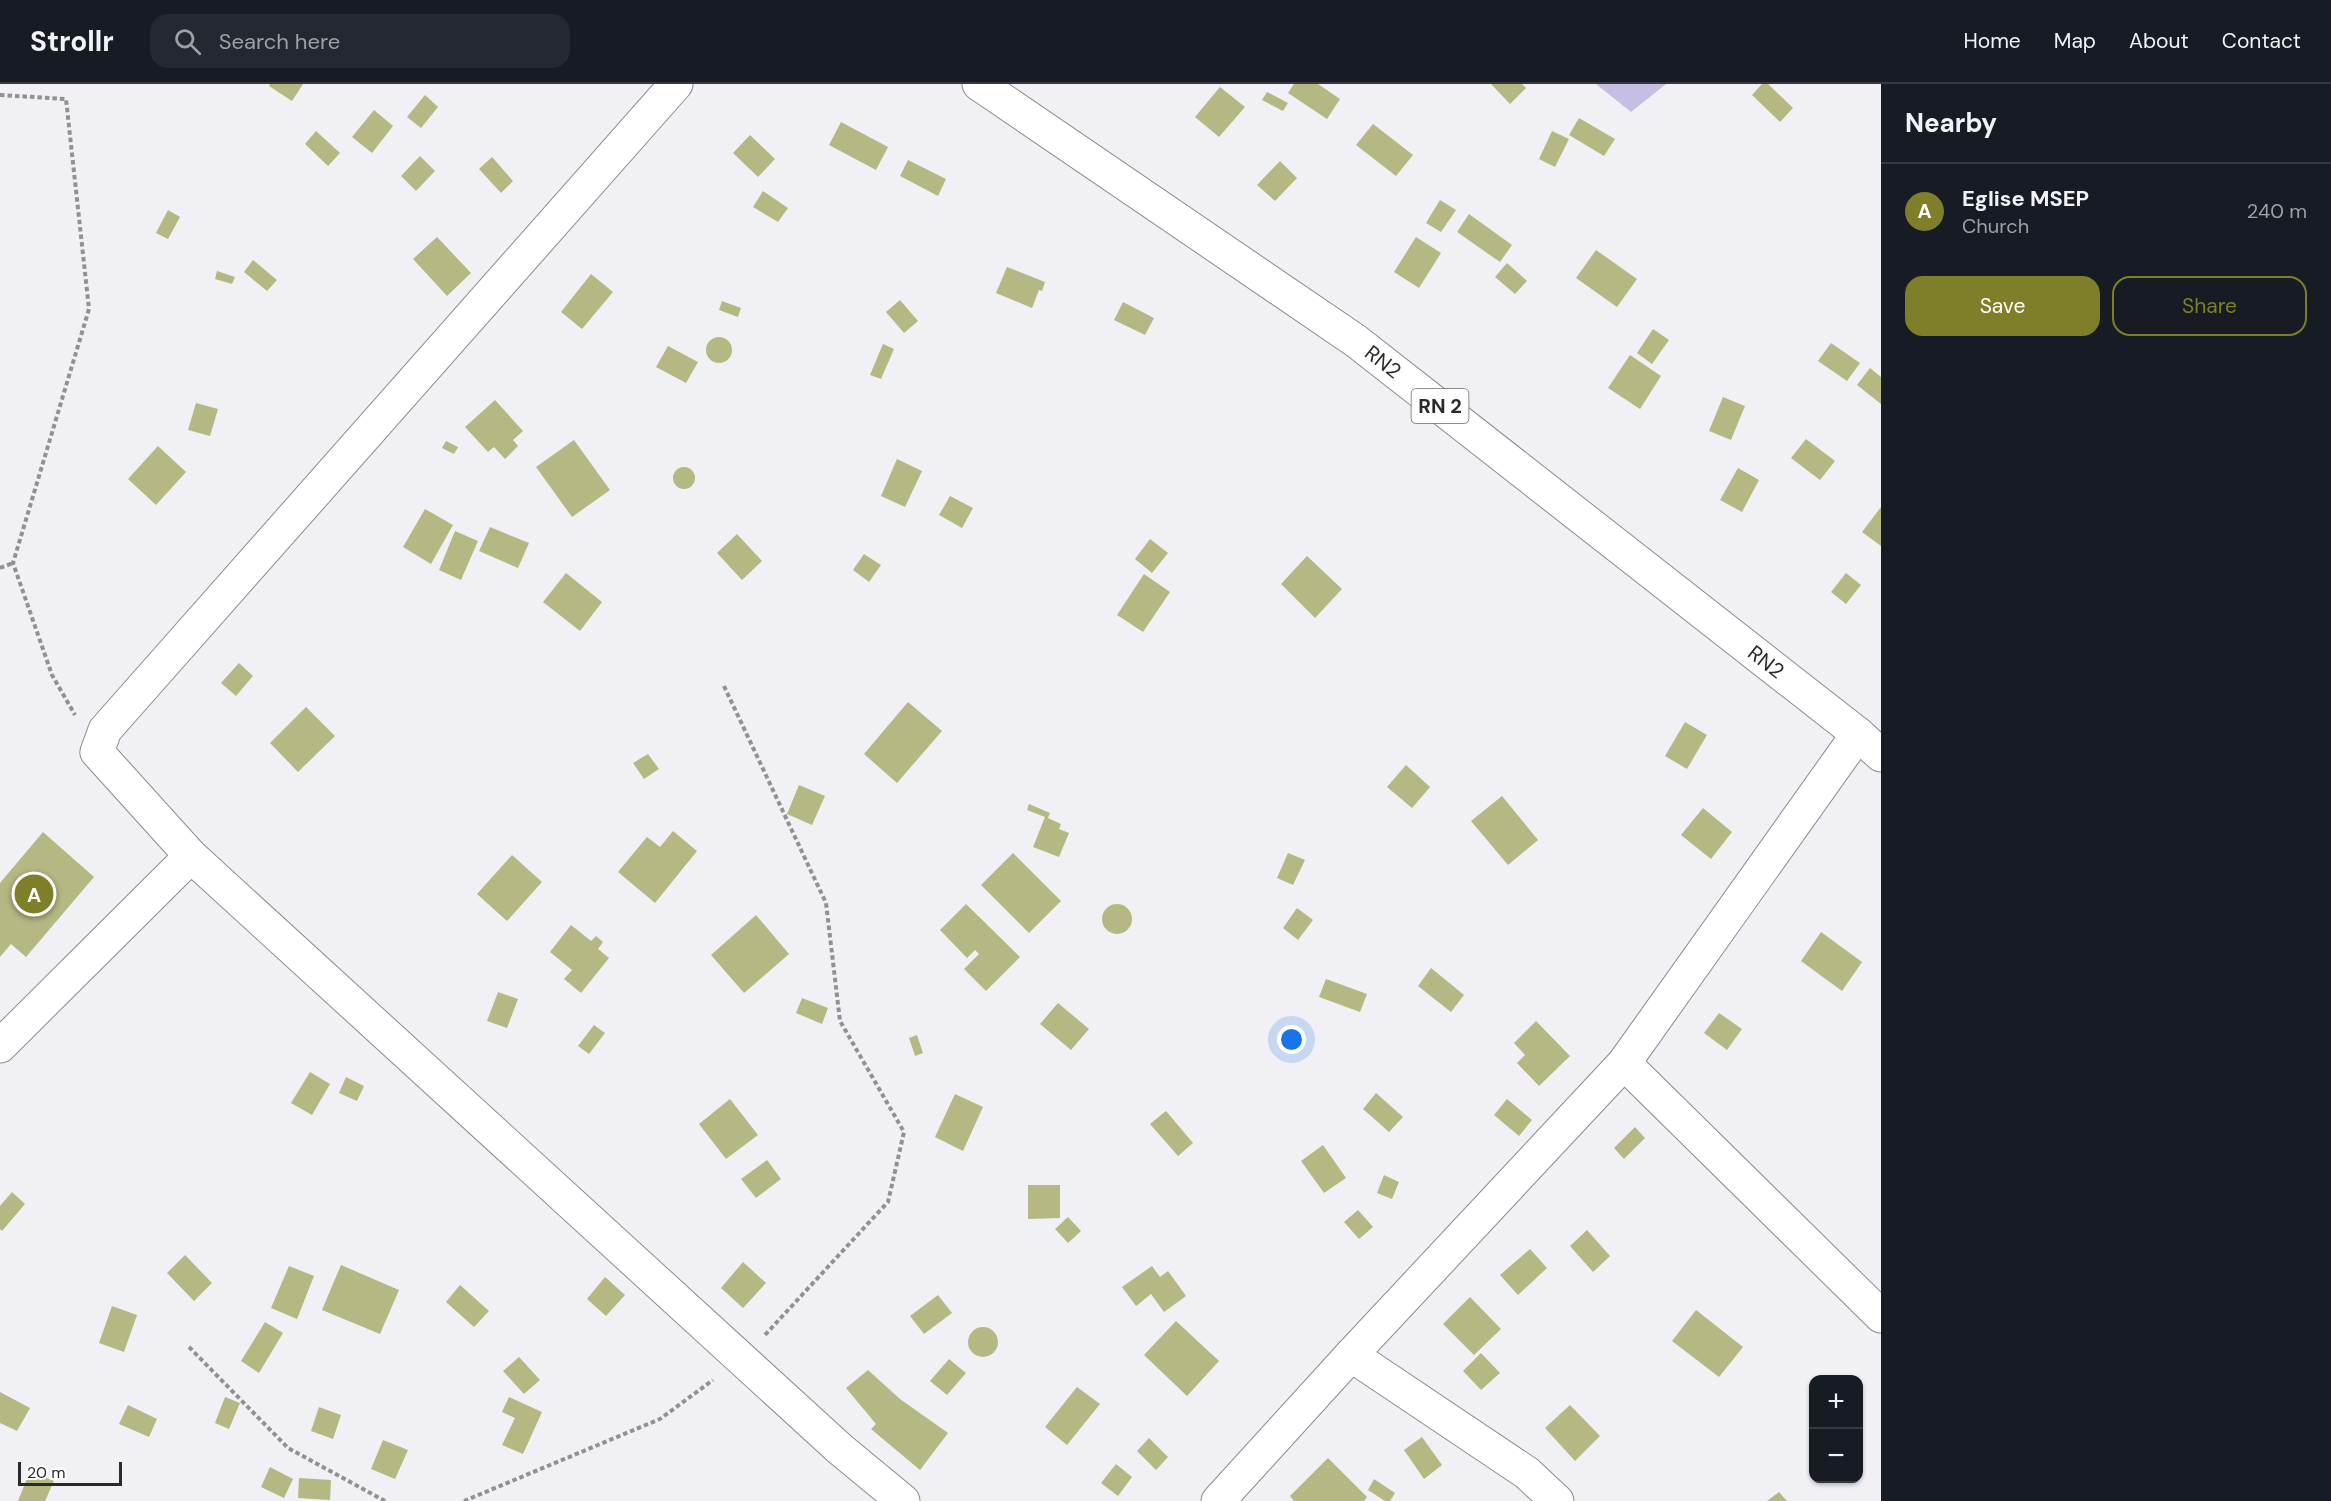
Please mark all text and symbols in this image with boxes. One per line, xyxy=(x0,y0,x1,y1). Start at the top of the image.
search box xyxy=(150,14,570,68)
text: Strollr xyxy=(30,23,114,60)
icon: search xyxy=(171,25,204,58)
text: Search here xyxy=(219,27,340,56)
text: Home xyxy=(1963,27,2021,55)
text: Map xyxy=(2054,27,2096,55)
text: About xyxy=(2129,27,2189,55)
text: Contact xyxy=(2222,27,2301,55)
text: Nearby xyxy=(1905,106,1997,140)
text: Eglise MSEP xyxy=(1962,184,2089,213)
text: A xyxy=(1917,198,1932,224)
text: 240 m xyxy=(2247,198,2307,224)
text: Church xyxy=(1962,213,2029,239)
button: Save xyxy=(1905,276,2100,336)
button: Share xyxy=(2112,276,2307,336)
street label: RN2 xyxy=(1359,339,1407,385)
road number: RN 2 xyxy=(1412,389,1468,423)
street label: RN2 xyxy=(1742,639,1790,685)
pin: A xyxy=(15,872,54,916)
your location xyxy=(1277,1025,1306,1054)
map controls xyxy=(1809,1375,1863,1483)
button: + xyxy=(1809,1375,1863,1429)
button: − xyxy=(1809,1429,1863,1483)
scale bar xyxy=(18,1459,122,1486)
text: 20 m xyxy=(27,1462,66,1483)

